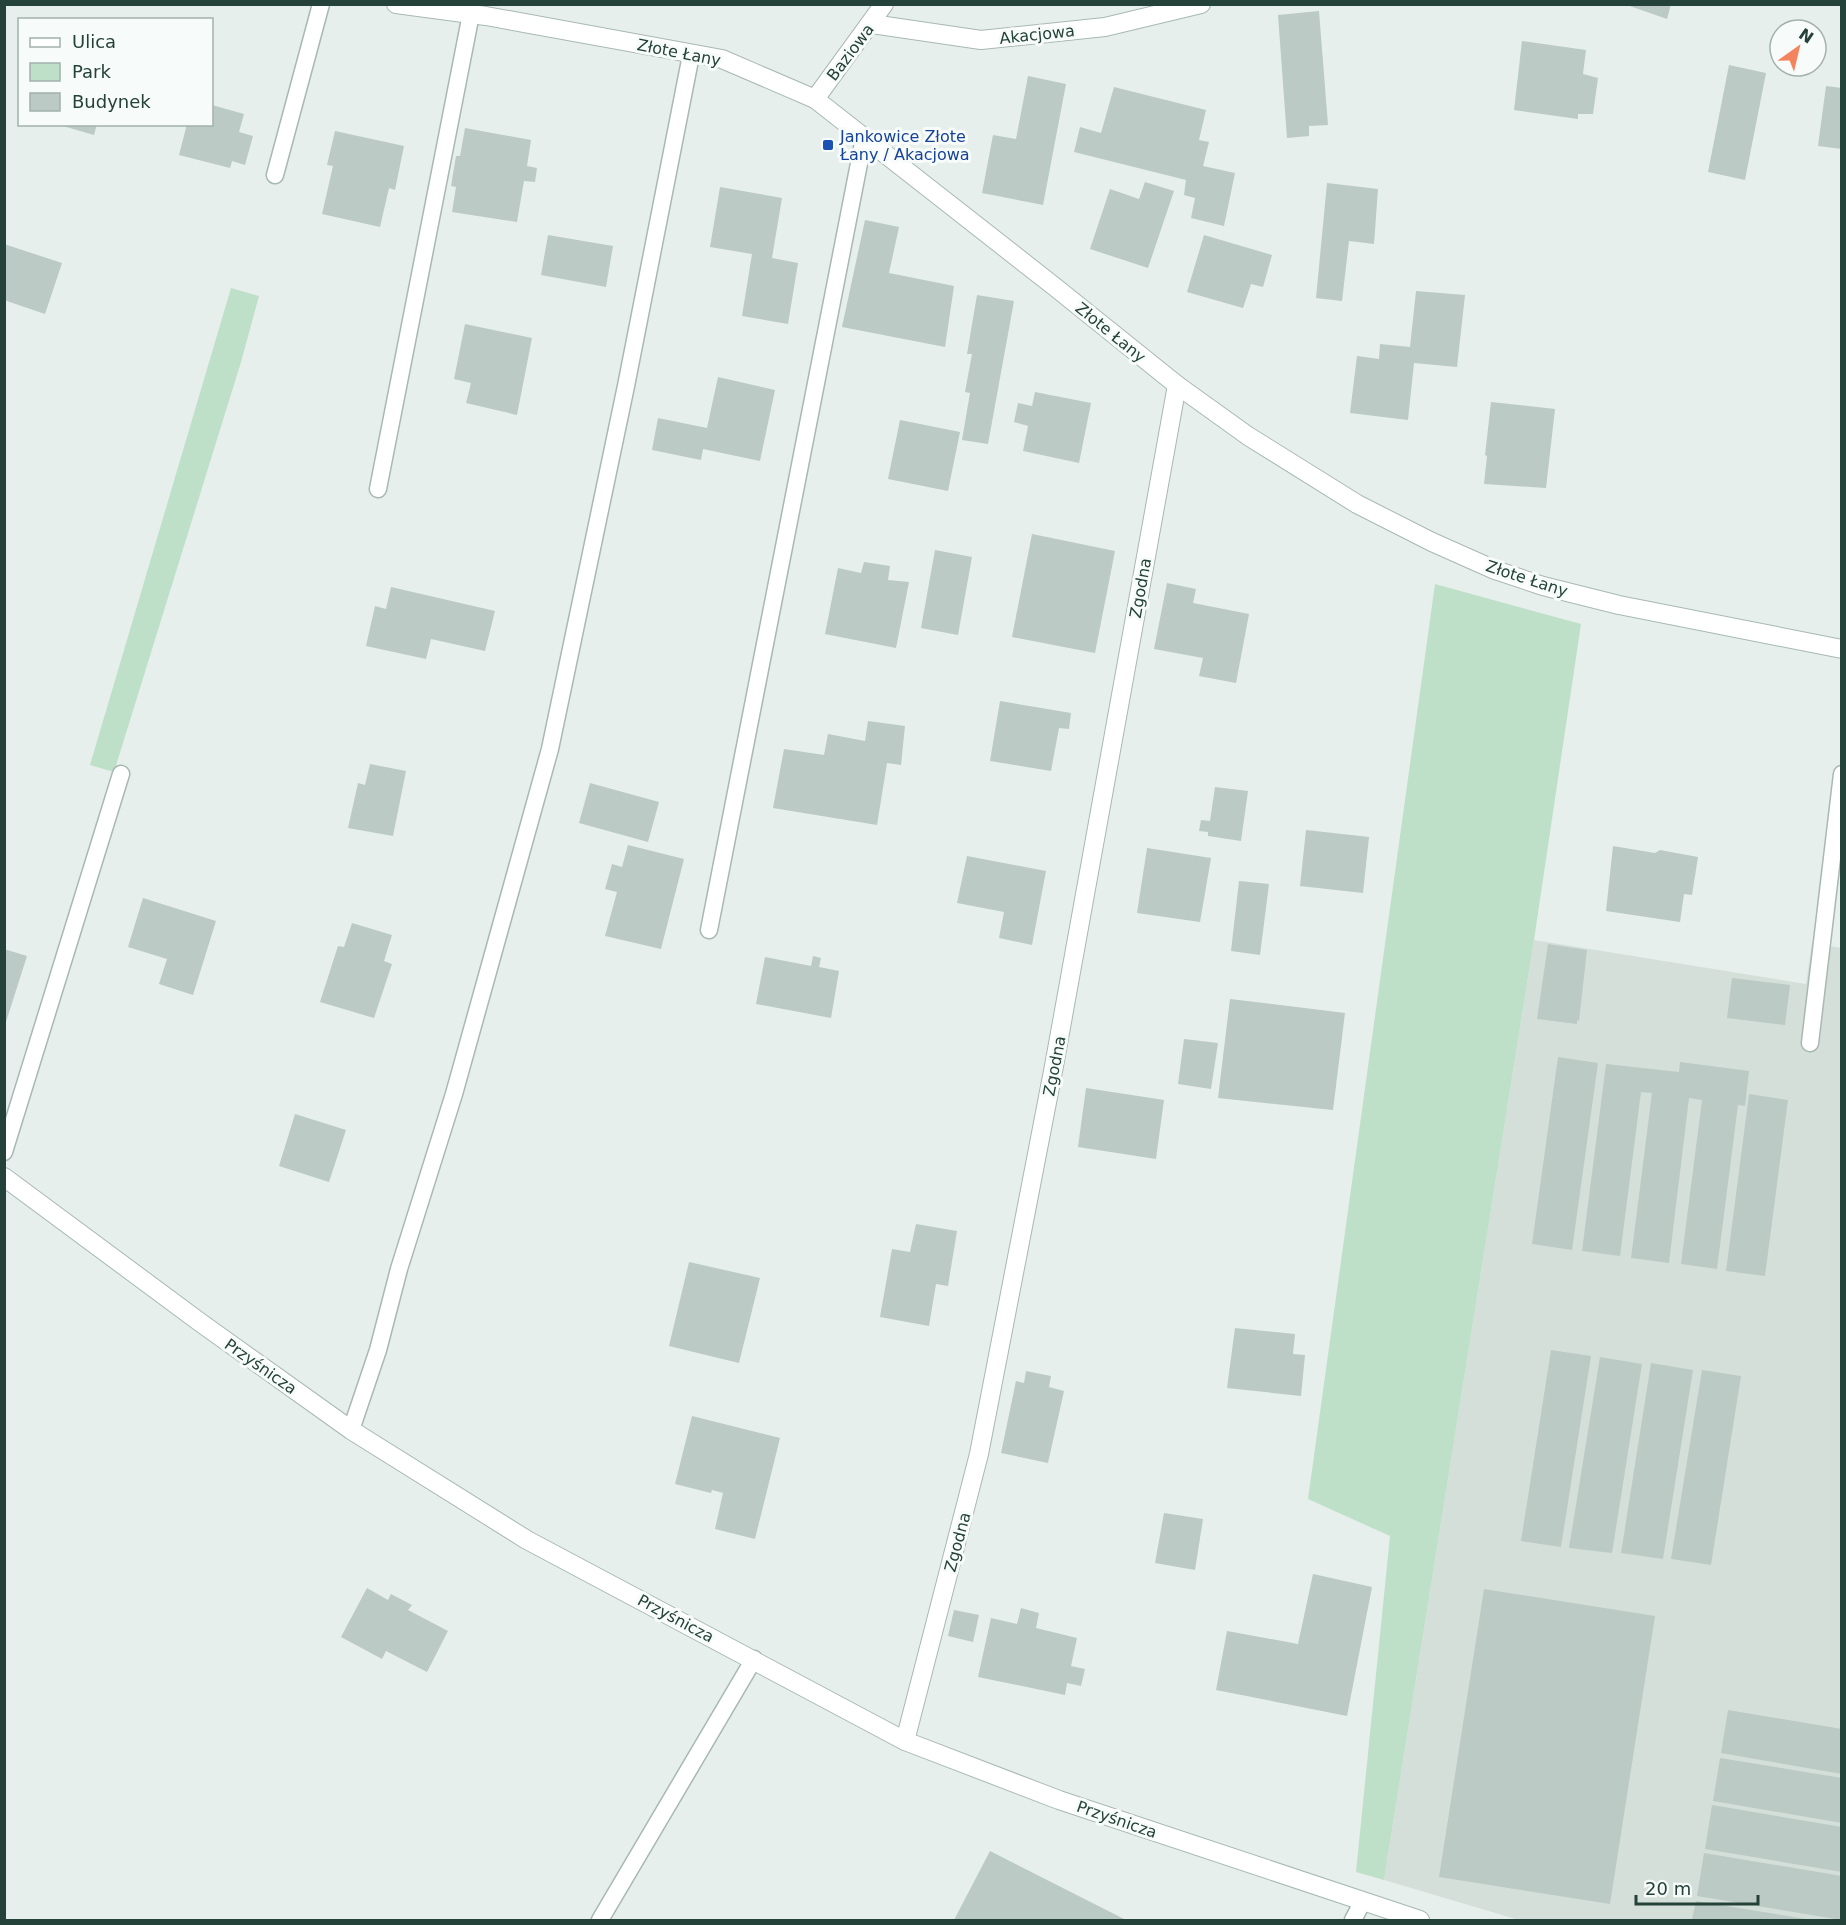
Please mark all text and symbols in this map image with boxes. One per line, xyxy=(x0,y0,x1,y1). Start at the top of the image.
legend xyxy=(18,18,213,126)
north arrow xyxy=(1768,18,1828,78)
street label: Baziowa xyxy=(823,20,878,84)
street label: Akacjowa xyxy=(998,21,1076,48)
text: N xyxy=(1795,24,1817,48)
text: Ulica xyxy=(72,31,116,52)
street label: Złote Łany xyxy=(635,35,722,70)
text: Park xyxy=(72,61,111,82)
text: Budynek xyxy=(72,91,151,112)
place label: Jankowice Złote Łany / Akacjowa xyxy=(839,127,970,164)
marker: Jankowice Złote Łany / Akacjowa xyxy=(821,138,835,152)
street label: Złote Łany xyxy=(1072,298,1150,366)
street label: Zgodna xyxy=(1126,556,1155,620)
street label: Złote Łany xyxy=(1484,556,1570,601)
street label: Zgodna xyxy=(1039,1034,1070,1098)
street label: Przyśnicza xyxy=(221,1335,300,1398)
street label: Zgodna xyxy=(940,1510,975,1574)
street label: Przyśnicza xyxy=(634,1590,717,1646)
street label: Przyśnicza xyxy=(1074,1797,1160,1842)
scale bar xyxy=(1636,1868,1758,1906)
text: 20 m xyxy=(1645,1878,1691,1899)

